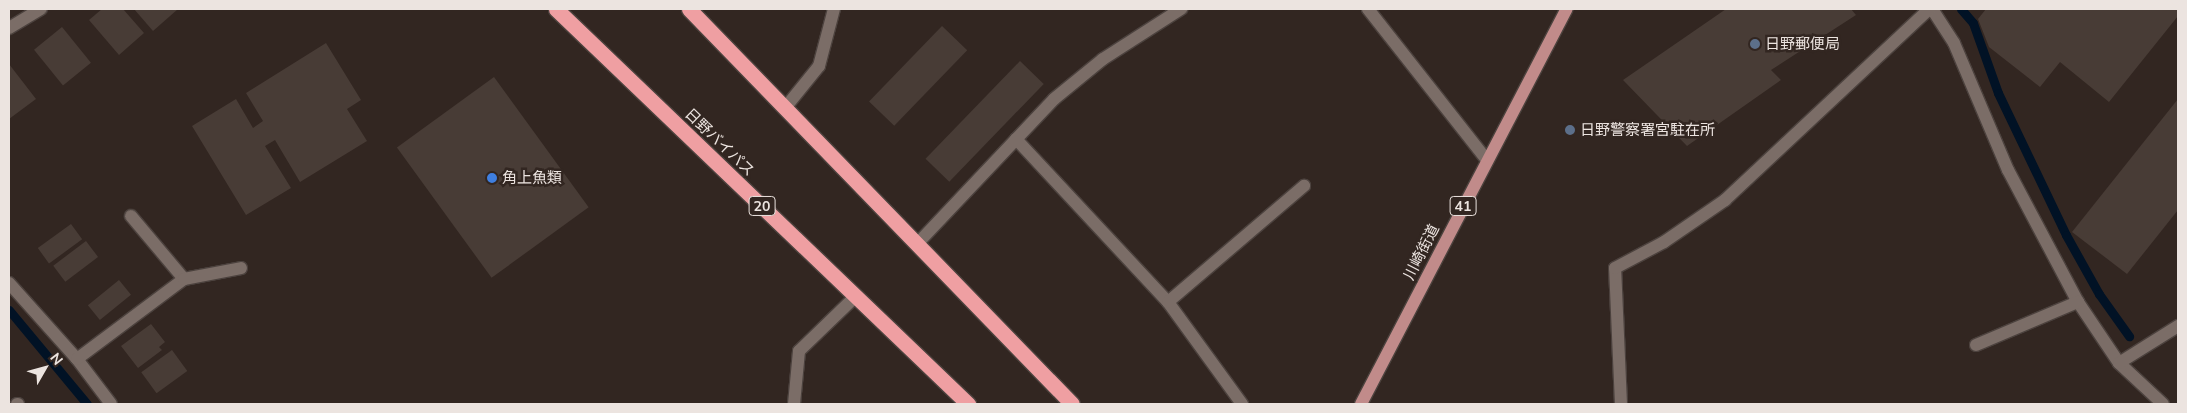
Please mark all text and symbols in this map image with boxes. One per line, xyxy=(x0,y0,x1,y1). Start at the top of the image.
place label: 日野郵便局 xyxy=(1765,35,1840,53)
marker: 日野郵便局 xyxy=(1749,38,1761,50)
street label: 日野バイパス xyxy=(681,104,759,180)
place label: 日野警察署宮駐在所 xyxy=(1580,121,1715,139)
marker: 日野警察署宮駐在所 xyxy=(1564,124,1576,136)
place label: 角上魚類 xyxy=(502,169,562,187)
marker: 角上魚類 xyxy=(486,172,498,184)
road number: 20 xyxy=(748,195,776,218)
road number: 41 xyxy=(1449,195,1477,218)
street label: 川崎街道 xyxy=(1399,221,1443,283)
north arrow xyxy=(20,343,70,393)
text: N xyxy=(46,349,67,368)

